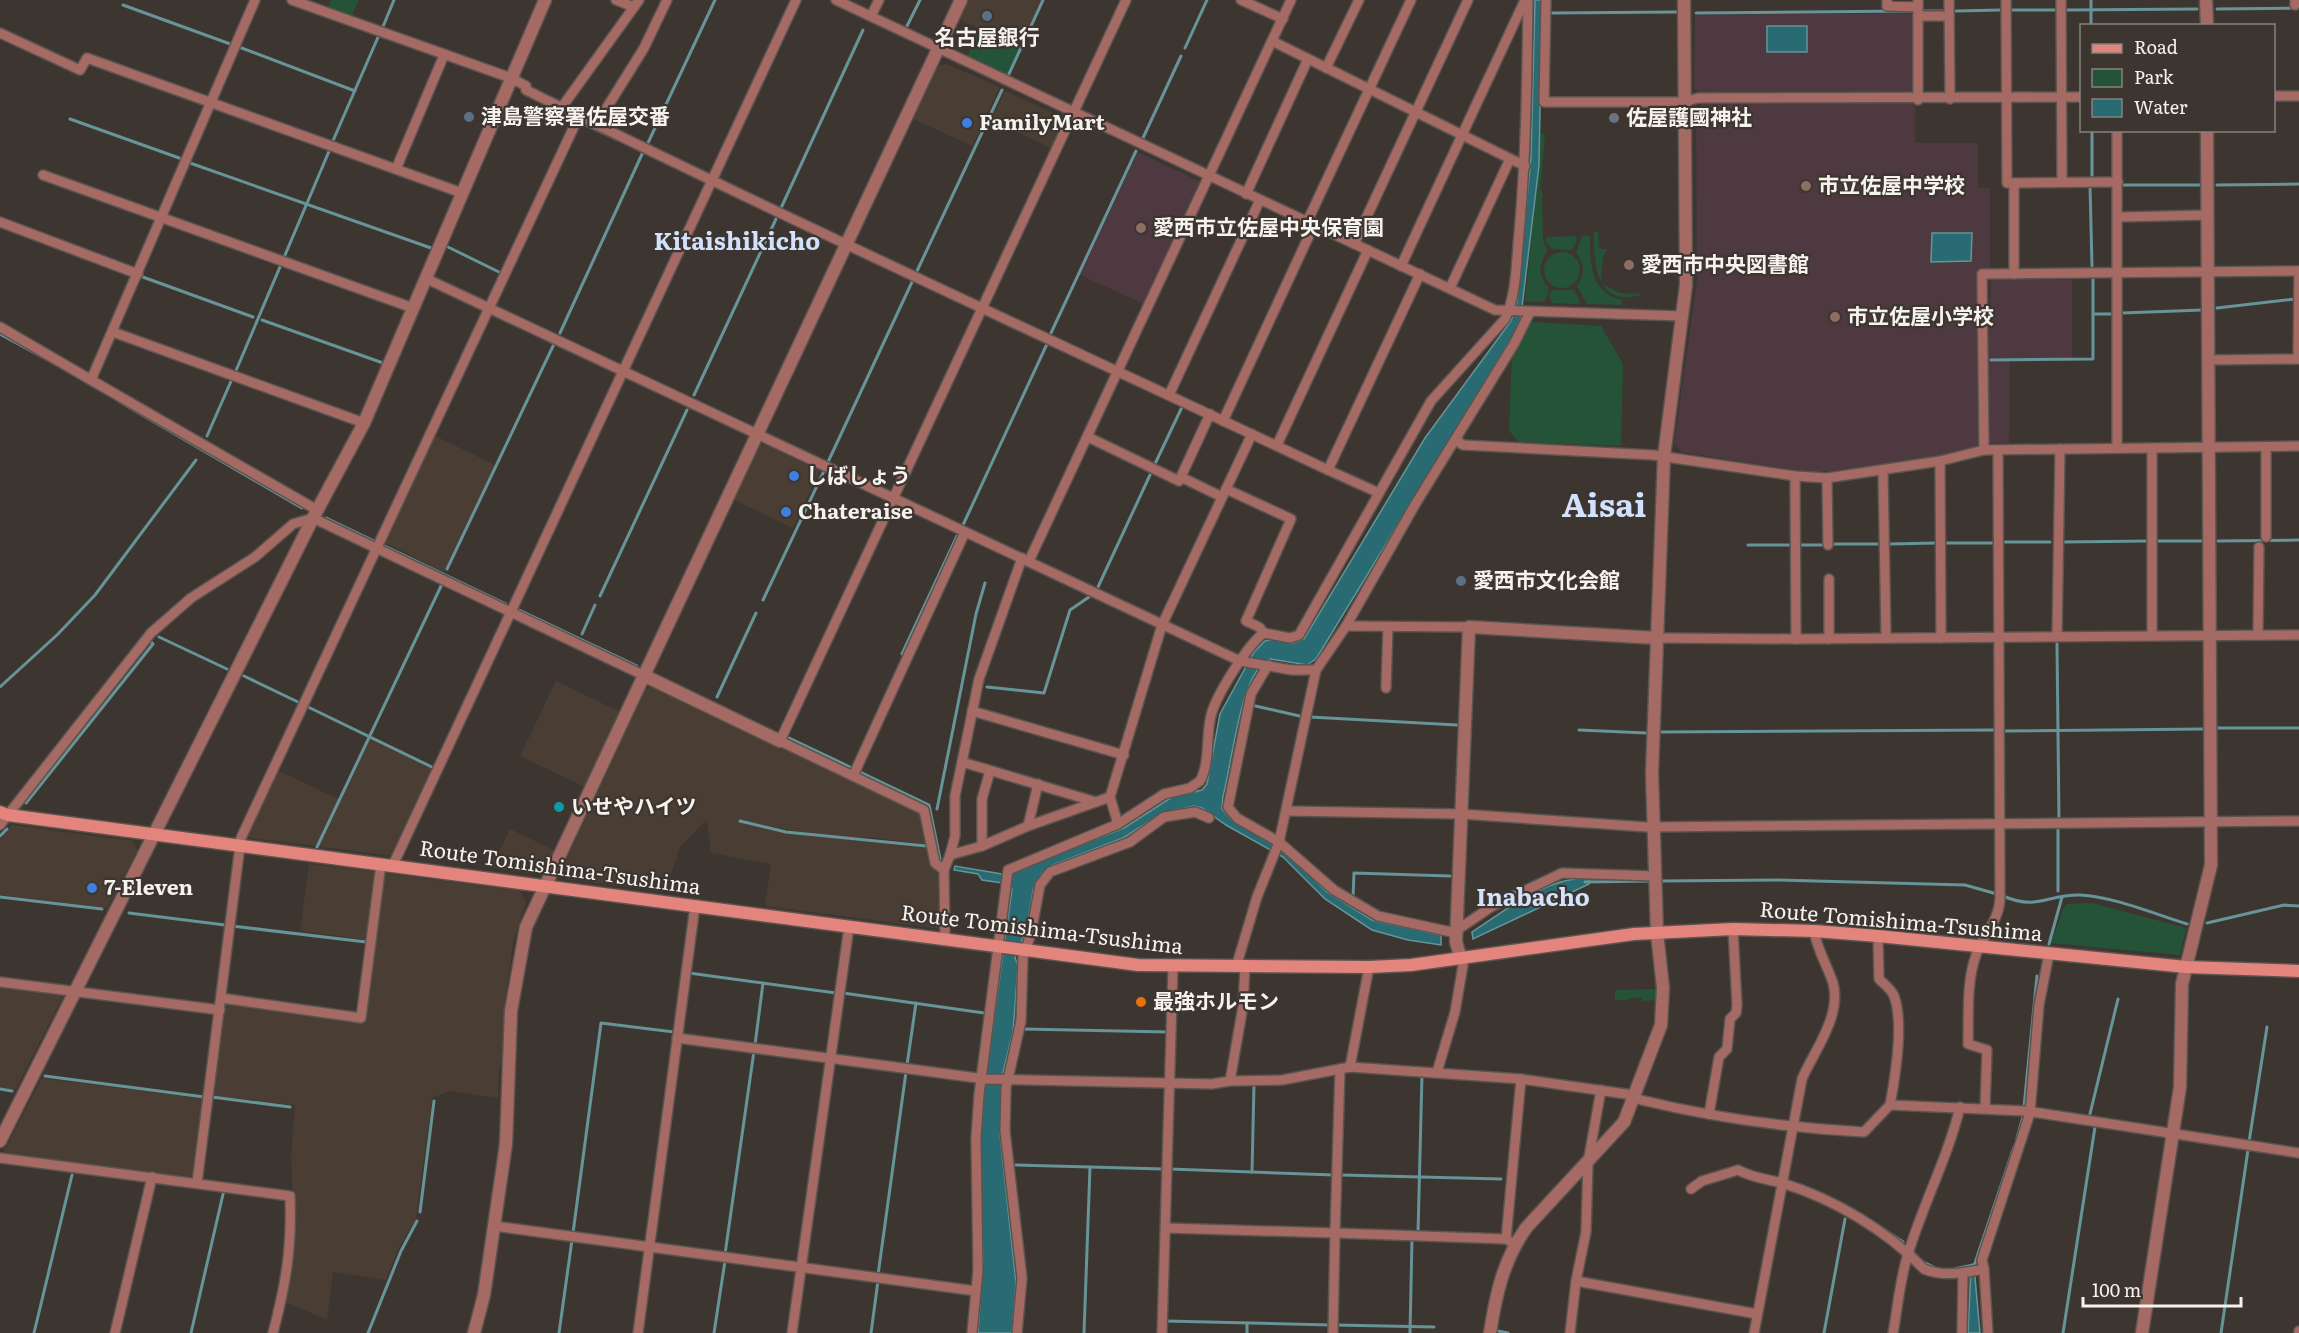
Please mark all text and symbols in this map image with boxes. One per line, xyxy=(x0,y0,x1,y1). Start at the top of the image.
marker: 名古屋銀行 xyxy=(980,9,994,23)
place label: 名古屋銀行 xyxy=(935,20,1040,51)
legend xyxy=(2080,24,2275,132)
text: Road xyxy=(2134,33,2178,60)
text: Park xyxy=(2134,63,2175,90)
text: Water xyxy=(2134,93,2188,120)
place label: 津島警察署佐屋交番 xyxy=(481,99,670,130)
place label: 佐屋護國神社 xyxy=(1626,100,1752,131)
place label: FamilyMart xyxy=(979,105,1106,136)
marker: 津島警察署佐屋交番 xyxy=(462,110,476,124)
marker: 佐屋護國神社 xyxy=(1607,111,1621,125)
marker: FamilyMart xyxy=(960,116,974,130)
place label: 市立佐屋中学校 xyxy=(1818,168,1965,199)
marker: 市立佐屋中学校 xyxy=(1799,179,1813,193)
place label: 愛西市立佐屋中央保育園 xyxy=(1153,210,1384,241)
marker: 愛西市立佐屋中央保育園 xyxy=(1134,221,1148,235)
district label: Kitaishikicho xyxy=(654,222,820,257)
place label: 愛西市中央図書館 xyxy=(1641,247,1809,278)
marker: 愛西市中央図書館 xyxy=(1622,258,1636,272)
place label: 市立佐屋小学校 xyxy=(1847,299,1994,330)
marker: 市立佐屋小学校 xyxy=(1828,310,1842,324)
place label: しばしょう xyxy=(806,458,911,489)
marker: しばしょう xyxy=(787,469,801,483)
district label: Aisai xyxy=(1562,478,1646,527)
place label: Chateraise xyxy=(798,494,913,525)
marker: Chateraise xyxy=(779,505,793,519)
place label: 愛西市文化会館 xyxy=(1473,563,1620,594)
marker: 愛西市文化会館 xyxy=(1454,574,1468,588)
place label: いせやハイツ xyxy=(571,789,697,820)
marker: いせやハイツ xyxy=(552,800,566,814)
street label: Route Tomishima-Tsushima xyxy=(418,830,704,901)
place label: 7-Eleven xyxy=(104,870,193,901)
district label: Inabacho xyxy=(1476,878,1590,913)
marker: 7-Eleven xyxy=(85,881,99,895)
street label: Route Tomishima-Tsushima xyxy=(1759,892,2045,947)
street label: Route Tomishima-Tsushima xyxy=(900,895,1186,960)
place label: 最強ホルモン xyxy=(1153,984,1279,1015)
marker: 最強ホルモン xyxy=(1134,995,1148,1009)
scale bar xyxy=(2083,1270,2240,1308)
text: 100 m xyxy=(2092,1276,2141,1303)

